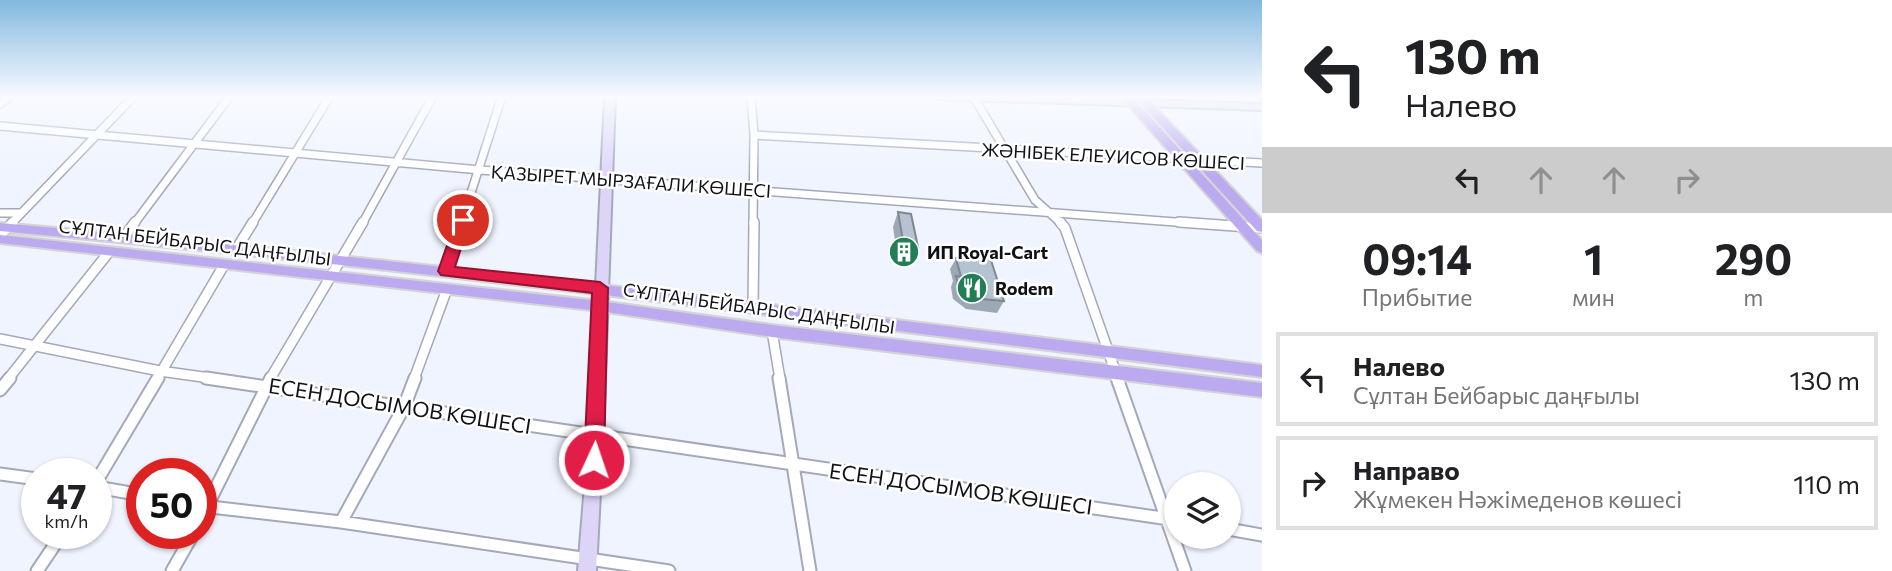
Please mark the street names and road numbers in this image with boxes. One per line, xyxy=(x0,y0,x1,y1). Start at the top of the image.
street label: ЖӘНІБЕК ЕЛЕУИСОВ КӨШЕСІ xyxy=(981,138,1245,174)
street label: ҚАЗЫРЕТ МЫРЗАҒАЛИ КӨШЕСІ xyxy=(490,160,772,202)
street label: СҰЛТАН БЕЙБАРЫС ДАҢҒЫЛЫ xyxy=(58,214,332,270)
street label: СҰЛТАН БЕЙБАРЫС ДАҢҒЫЛЫ xyxy=(622,278,896,338)
street label: ЕСЕН ДОСЫМОВ КӨШЕСІ xyxy=(267,372,533,438)
street label: ЕСЕН ДОСЫМОВ КӨШЕСІ xyxy=(828,457,1094,519)

